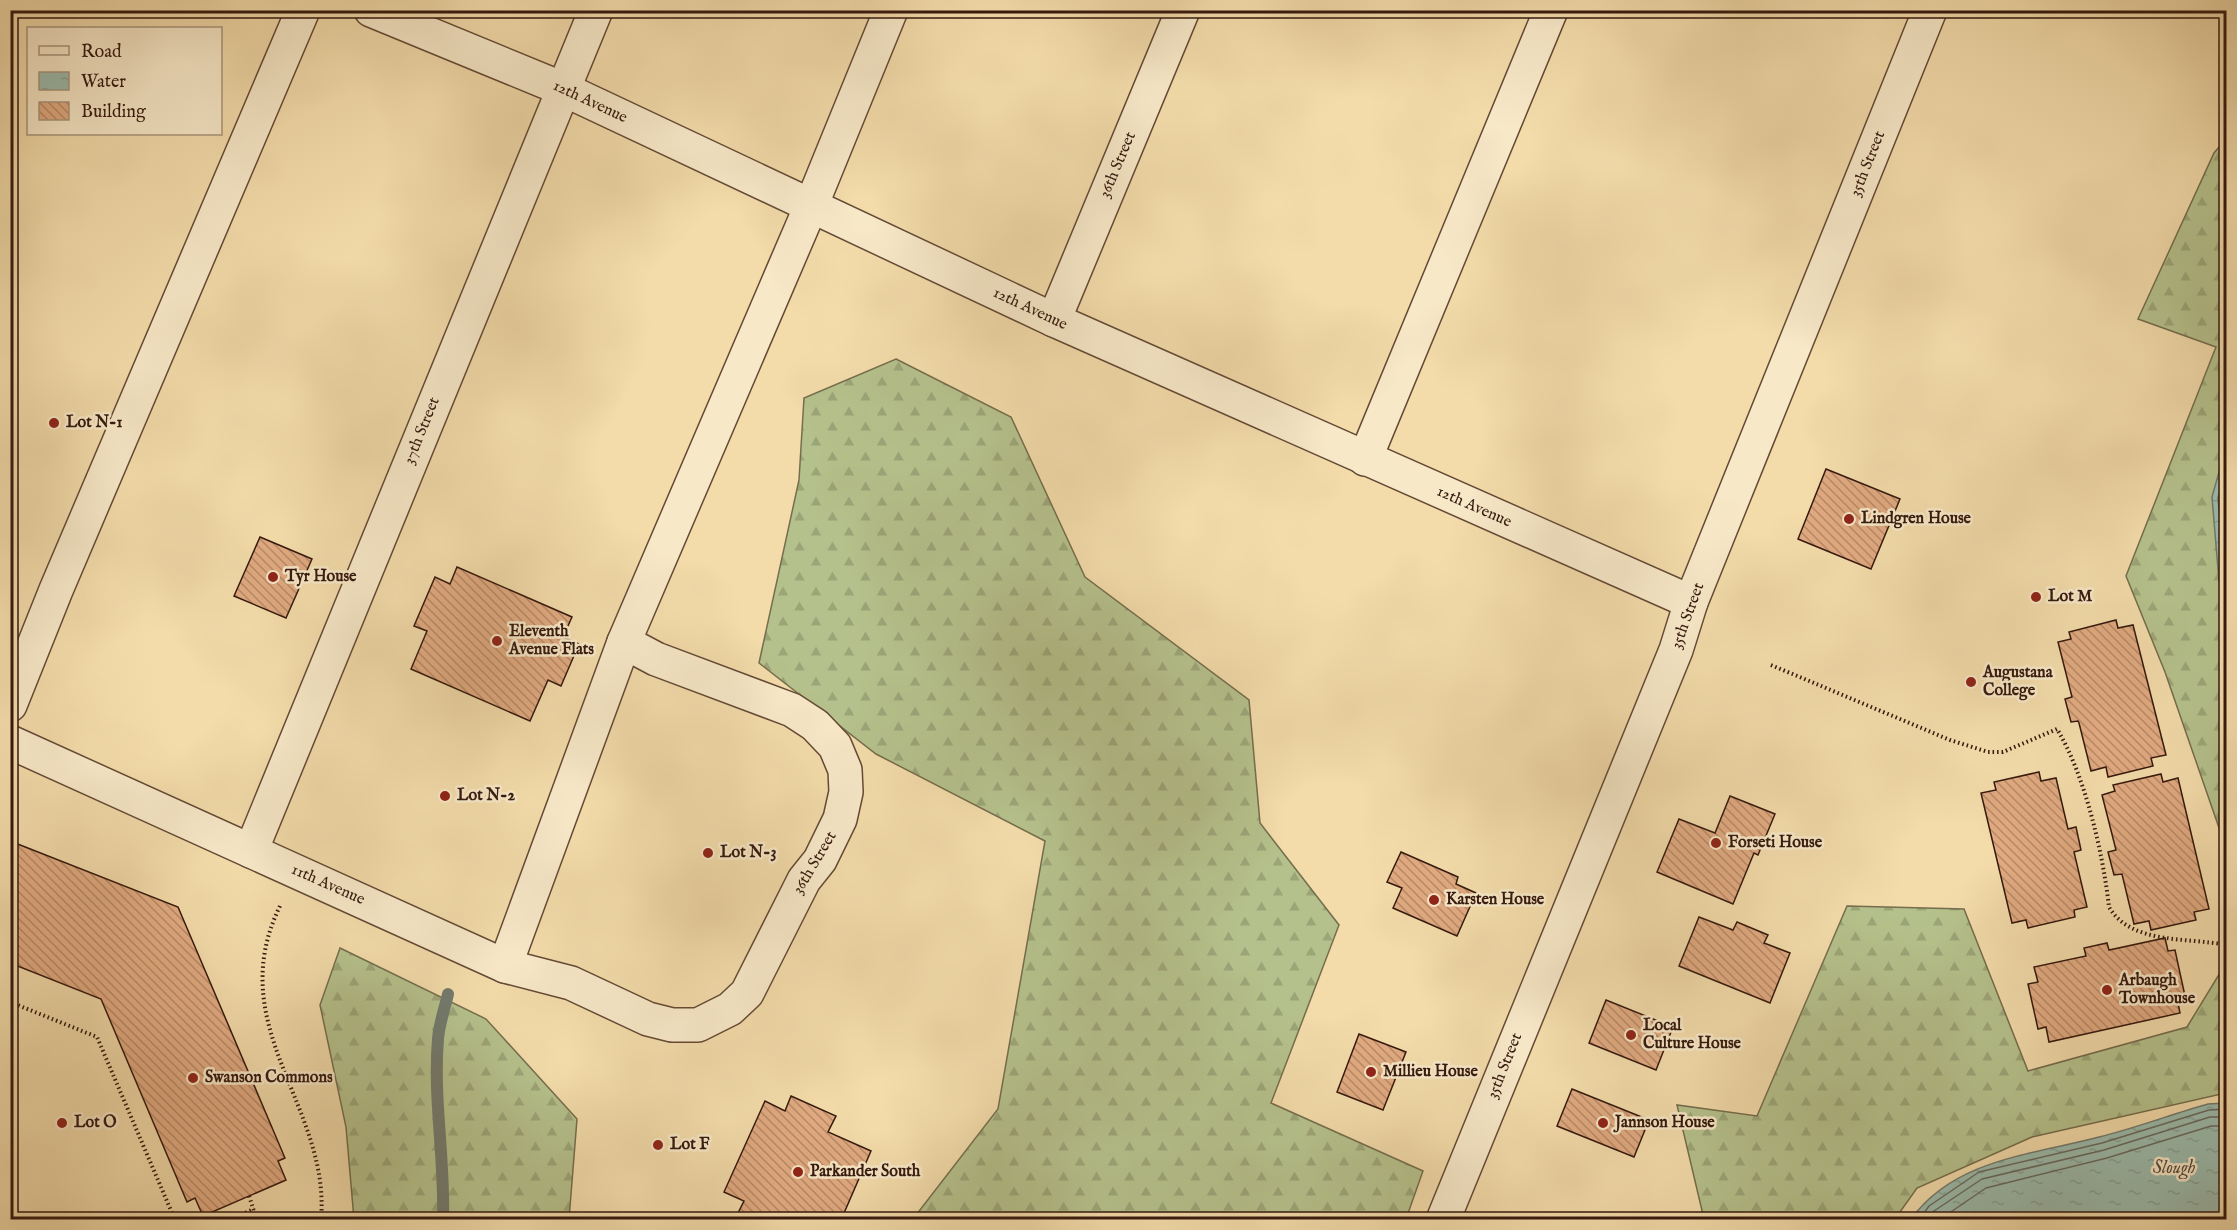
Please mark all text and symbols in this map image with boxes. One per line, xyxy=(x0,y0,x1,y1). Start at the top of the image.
legend xyxy=(27,27,222,135)
text: Road xyxy=(81,41,122,64)
text: Water xyxy=(81,71,126,94)
street label: 12th Avenue xyxy=(550,76,630,128)
text: Building xyxy=(81,101,146,124)
street label: 36th Street xyxy=(1095,128,1141,201)
street label: 35th Street xyxy=(1846,128,1890,200)
street label: 12th Avenue xyxy=(990,283,1070,335)
street label: 37th Street xyxy=(399,394,445,468)
place label: Lot N-1 xyxy=(66,413,122,433)
marker: Lot N-1 xyxy=(47,416,61,430)
street label: 12th Avenue xyxy=(1433,482,1515,532)
place label: Lindgren House xyxy=(1861,509,1972,529)
marker: Lindgren House xyxy=(1842,512,1856,526)
place label: Tyr House xyxy=(284,567,357,587)
marker: Tyr House xyxy=(266,570,280,584)
street label: 35th Street xyxy=(1667,580,1709,652)
place label: Lot M xyxy=(2048,587,2092,607)
marker: Lot M xyxy=(2029,590,2043,604)
place label: Eleventh Avenue Flats xyxy=(508,622,594,660)
marker: Eleventh Avenue Flats xyxy=(490,634,504,648)
place label: Augustana College xyxy=(1982,663,2054,701)
marker: Augustana College xyxy=(1964,675,1978,689)
place label: Lot N-2 xyxy=(457,786,515,806)
marker: Lot N-2 xyxy=(438,789,452,803)
street label: 36th Street xyxy=(788,827,842,898)
place label: Forseti House xyxy=(1728,833,1823,853)
marker: Forseti House xyxy=(1709,836,1723,850)
place label: Lot N-3 xyxy=(720,843,776,863)
marker: Lot N-3 xyxy=(701,846,715,860)
street label: 11th Avenue xyxy=(288,860,368,910)
place label: Karsten House xyxy=(1446,890,1545,910)
marker: Karsten House xyxy=(1427,893,1441,907)
place label: Arbaugh Townhouse xyxy=(2118,971,2196,1009)
marker: Arbaugh Townhouse xyxy=(2100,983,2114,997)
place label: Local Culture House xyxy=(1643,1016,1742,1054)
marker: Local Culture House xyxy=(1624,1028,1638,1042)
street label: 35th Street xyxy=(1483,1030,1527,1102)
place label: Millieu House xyxy=(1383,1062,1478,1082)
marker: Millieu House xyxy=(1364,1065,1378,1079)
place label: Swanson Commons xyxy=(205,1068,333,1088)
marker: Swanson Commons xyxy=(186,1071,200,1085)
place label: Lot O xyxy=(74,1113,116,1133)
place label: Jannson House xyxy=(1613,1113,1715,1133)
marker: Lot O xyxy=(55,1116,69,1130)
marker: Jannson House xyxy=(1596,1116,1610,1130)
place label: Lot F xyxy=(670,1135,710,1155)
marker: Lot F xyxy=(651,1138,665,1152)
water label: Slough xyxy=(2153,1157,2196,1180)
place label: Parkander South xyxy=(810,1162,921,1182)
marker: Parkander South xyxy=(791,1165,805,1179)

